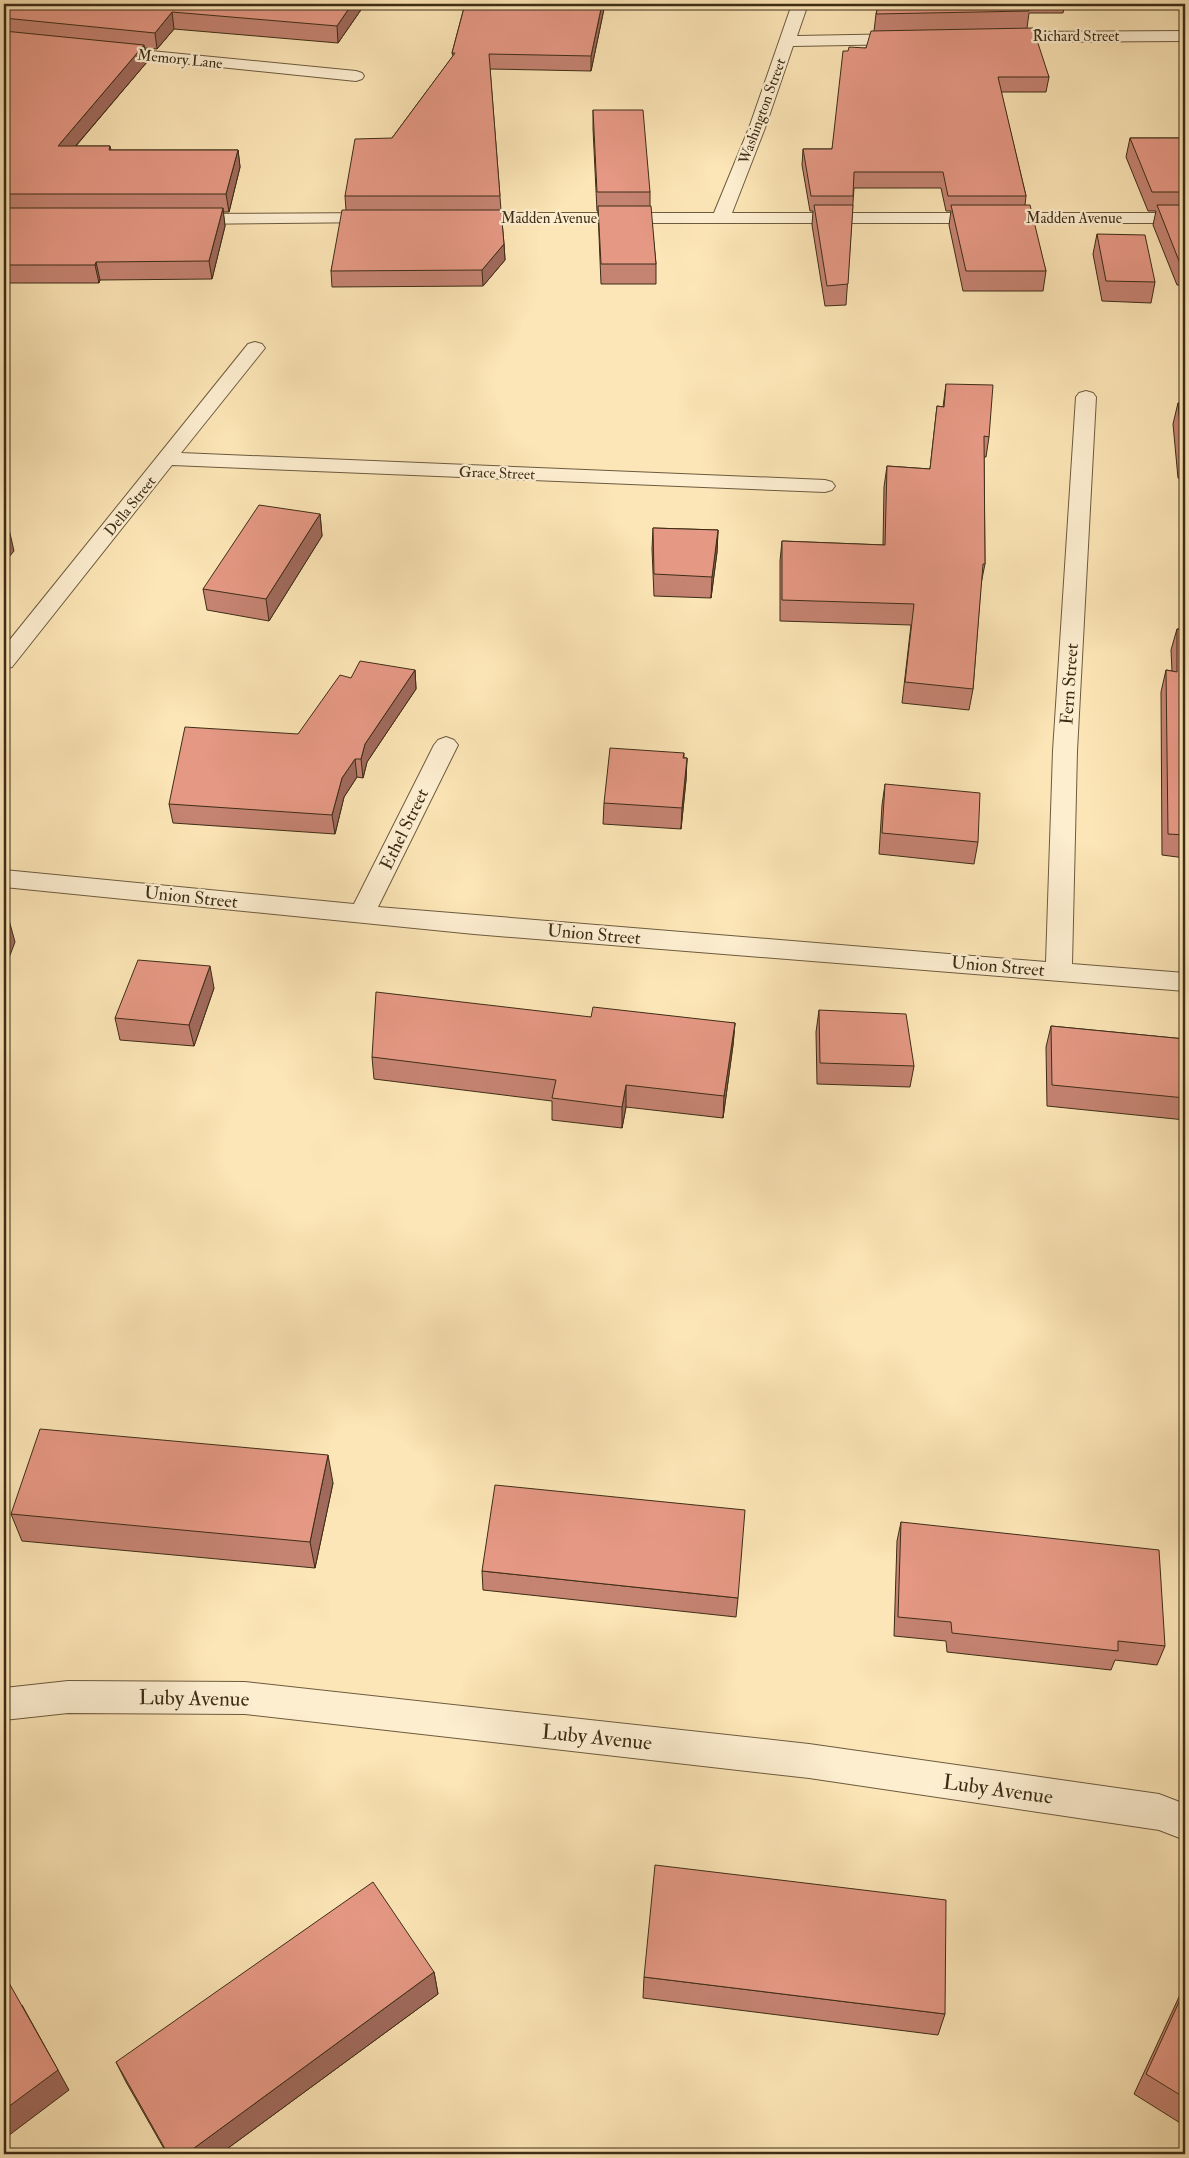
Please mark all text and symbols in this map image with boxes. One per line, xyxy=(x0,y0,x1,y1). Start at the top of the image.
street label: Richard Street xyxy=(1033,27,1120,46)
street label: Memory Lane xyxy=(136,46,224,73)
street label: Washington Street xyxy=(734,56,790,168)
street label: Madden Avenue xyxy=(501,209,597,228)
street label: Madden Avenue xyxy=(1026,209,1122,228)
street label: Grace Street xyxy=(459,463,535,484)
street label: Della Street xyxy=(100,472,160,540)
street label: Fern Street xyxy=(1055,642,1084,726)
street label: Ethel Street xyxy=(375,785,434,874)
street label: Union Street xyxy=(143,881,239,914)
street label: Union Street xyxy=(546,919,642,950)
street label: Union Street xyxy=(950,951,1046,982)
street label: Luby Avenue xyxy=(138,1684,250,1713)
street label: Luby Avenue xyxy=(541,1718,654,1757)
street label: Luby Avenue xyxy=(941,1768,1055,1811)

